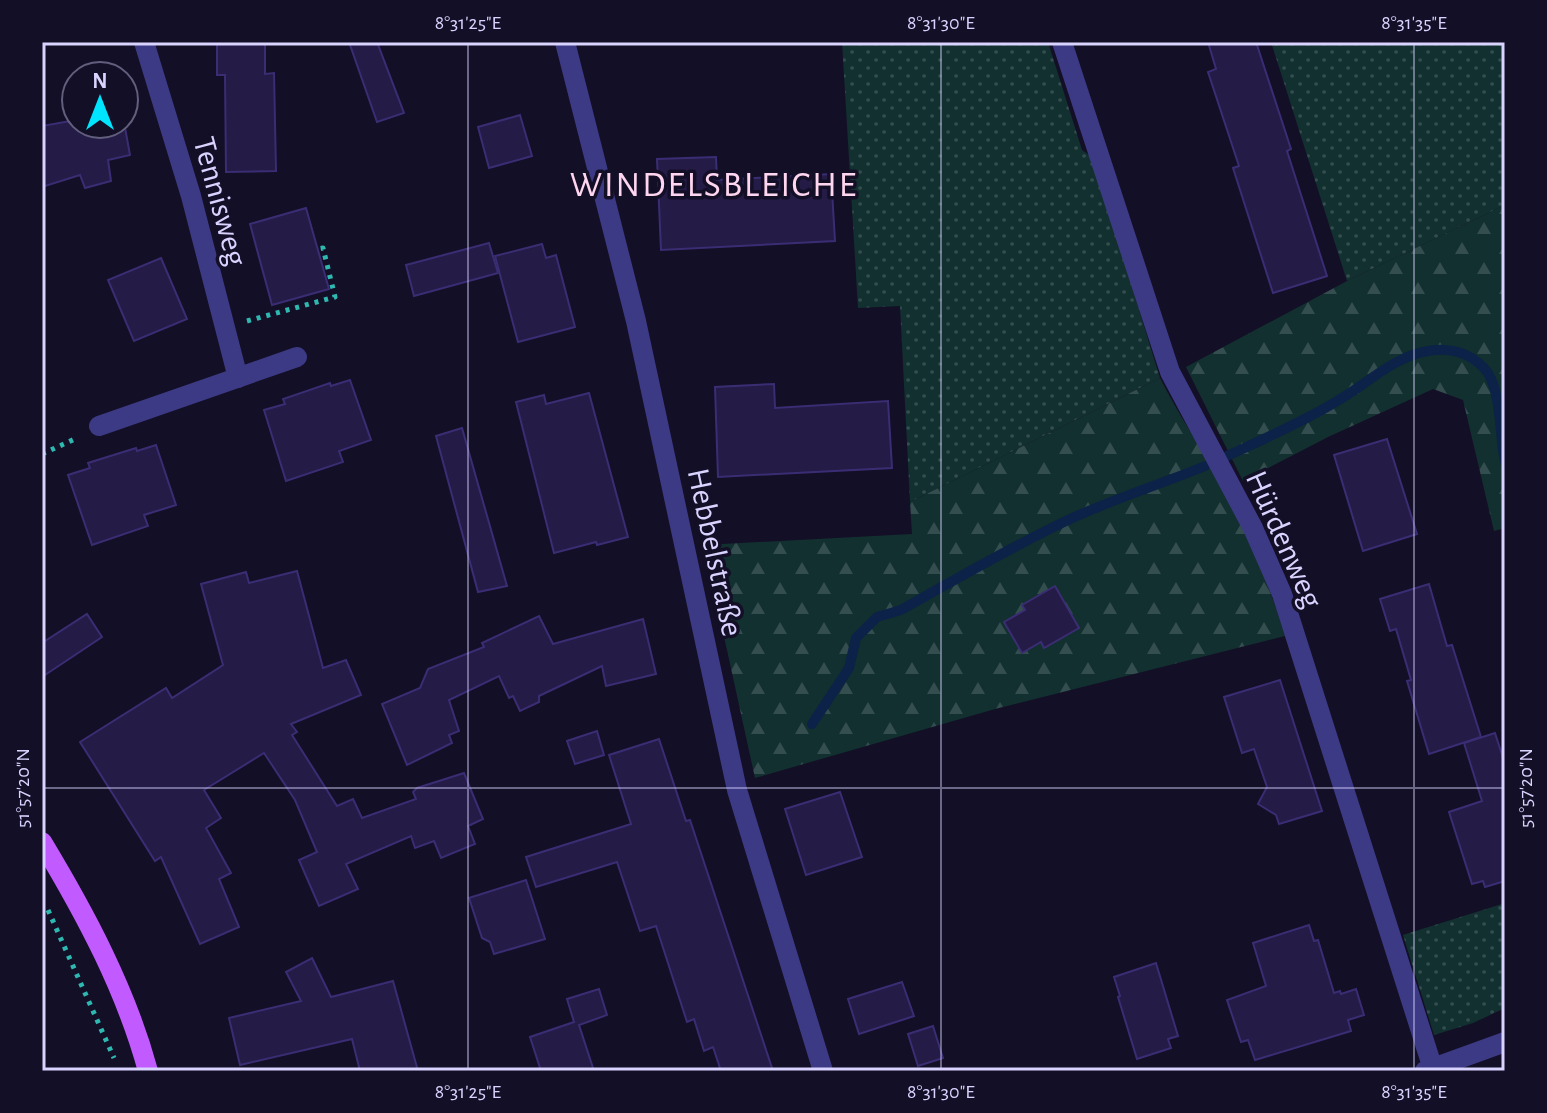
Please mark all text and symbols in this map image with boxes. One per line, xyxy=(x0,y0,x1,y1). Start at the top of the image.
text: 8°31'25"E xyxy=(435,13,502,33)
text: 8°31'30"E xyxy=(907,13,975,33)
text: 8°31'35"E xyxy=(1381,13,1447,33)
north arrow xyxy=(60,60,140,140)
text: N xyxy=(92,70,108,92)
street label: Tennisweg xyxy=(188,133,253,269)
district label: WINDELSBLEICHE xyxy=(570,167,858,203)
street label: Hebbelstraße xyxy=(682,465,748,639)
street label: Hürdenweg xyxy=(1240,466,1329,613)
text: 51°57'20"N xyxy=(13,748,33,828)
text: 51°57'20"N xyxy=(1516,748,1536,828)
text: 8°31'25"E xyxy=(435,1082,502,1102)
text: 8°31'30"E xyxy=(907,1082,975,1102)
text: 8°31'35"E xyxy=(1381,1082,1447,1102)

